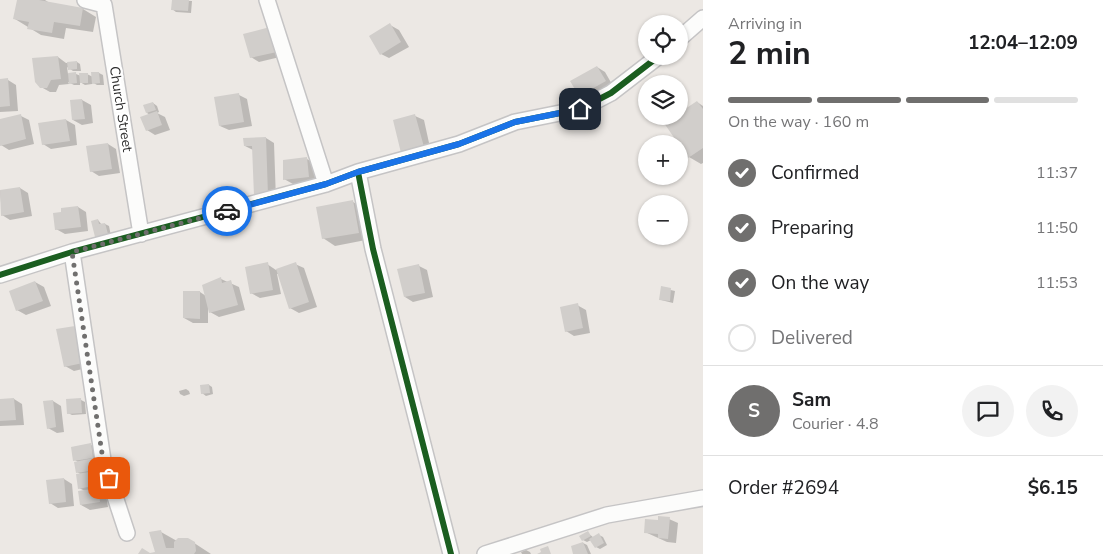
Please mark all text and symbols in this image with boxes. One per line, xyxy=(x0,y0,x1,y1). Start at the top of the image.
text: Arriving in xyxy=(728,13,802,35)
map controls xyxy=(638,15,688,245)
button: locate xyxy=(638,15,688,65)
text: 12:04–12:09 xyxy=(968,30,1078,56)
text: 2 min xyxy=(728,32,811,75)
street label: Church Street xyxy=(105,65,137,153)
button: layers xyxy=(638,75,688,125)
pin xyxy=(559,88,601,130)
icon: home xyxy=(566,95,594,123)
text: On the way · 160 m xyxy=(728,111,869,133)
button: + xyxy=(638,135,688,185)
icon: check xyxy=(728,159,756,187)
text: Confirmed xyxy=(771,160,859,186)
text: 11:37 xyxy=(1036,162,1078,184)
courier xyxy=(202,186,252,236)
button: − xyxy=(638,195,688,245)
icon: car xyxy=(213,197,241,225)
icon: check xyxy=(728,214,756,242)
text: Preparing xyxy=(771,215,854,241)
text: 11:50 xyxy=(1036,217,1078,239)
icon: check xyxy=(728,269,756,297)
text: On the way xyxy=(771,270,869,296)
text: 11:53 xyxy=(1036,272,1078,294)
text: Delivered xyxy=(771,325,853,351)
button: chat xyxy=(962,385,1014,437)
button: phone xyxy=(1026,385,1078,437)
text: Sam xyxy=(792,387,831,413)
text: S xyxy=(748,398,760,424)
text: Courier · 4.8 xyxy=(792,413,878,435)
pin xyxy=(88,457,130,499)
icon: bag xyxy=(95,464,123,492)
text: Order #2694 xyxy=(728,475,839,501)
text: $6.15 xyxy=(1028,475,1078,501)

